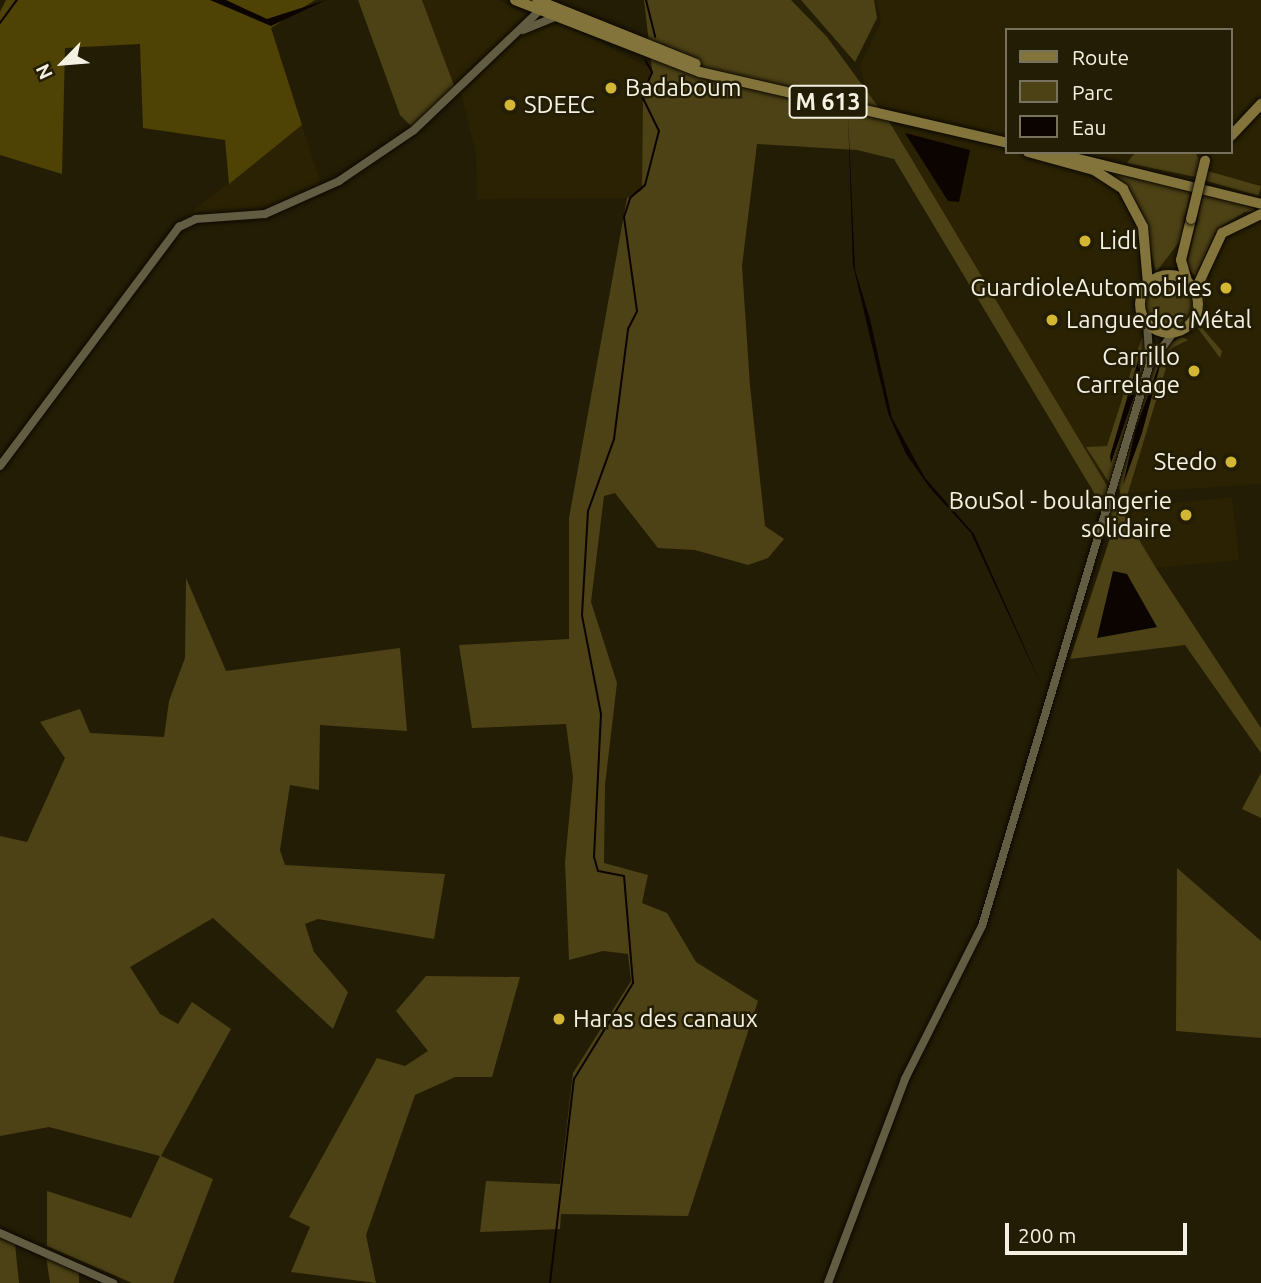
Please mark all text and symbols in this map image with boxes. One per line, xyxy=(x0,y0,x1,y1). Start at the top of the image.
north arrow xyxy=(28,28,98,98)
legend xyxy=(1006,28,1233,154)
text: Route xyxy=(1072,45,1129,69)
text: N xyxy=(31,61,57,83)
place label: Badaboum xyxy=(625,74,741,102)
marker: Badaboum xyxy=(603,80,619,96)
text: Parc xyxy=(1072,80,1113,104)
road number: M 613 xyxy=(788,82,868,122)
place label: SDEEC xyxy=(524,91,595,119)
marker: SDEEC xyxy=(502,97,518,113)
text: Eau xyxy=(1072,115,1107,139)
place label: Lidl xyxy=(1099,227,1137,255)
marker: Lidl xyxy=(1077,233,1093,249)
place label: GuardioleAutomobiles xyxy=(970,274,1212,302)
marker: GuardioleAutomobiles xyxy=(1218,280,1234,296)
place label: Languedoc Métal xyxy=(1066,306,1252,334)
marker: Languedoc Métal xyxy=(1044,312,1060,328)
place label: Carrillo Carrelage xyxy=(1076,343,1180,399)
marker: Carrillo Carrelage xyxy=(1186,363,1202,379)
place label: Stedo xyxy=(1154,448,1217,476)
marker: Stedo xyxy=(1223,454,1239,470)
place label: BouSol - boulangerie solidaire xyxy=(949,487,1172,543)
marker: BouSol - boulangerie solidaire xyxy=(1178,507,1194,523)
place label: Haras des canaux xyxy=(573,1005,758,1033)
marker: Haras des canaux xyxy=(551,1011,567,1027)
scale bar xyxy=(1009,1210,1191,1254)
text: 200 m xyxy=(1018,1223,1076,1247)

